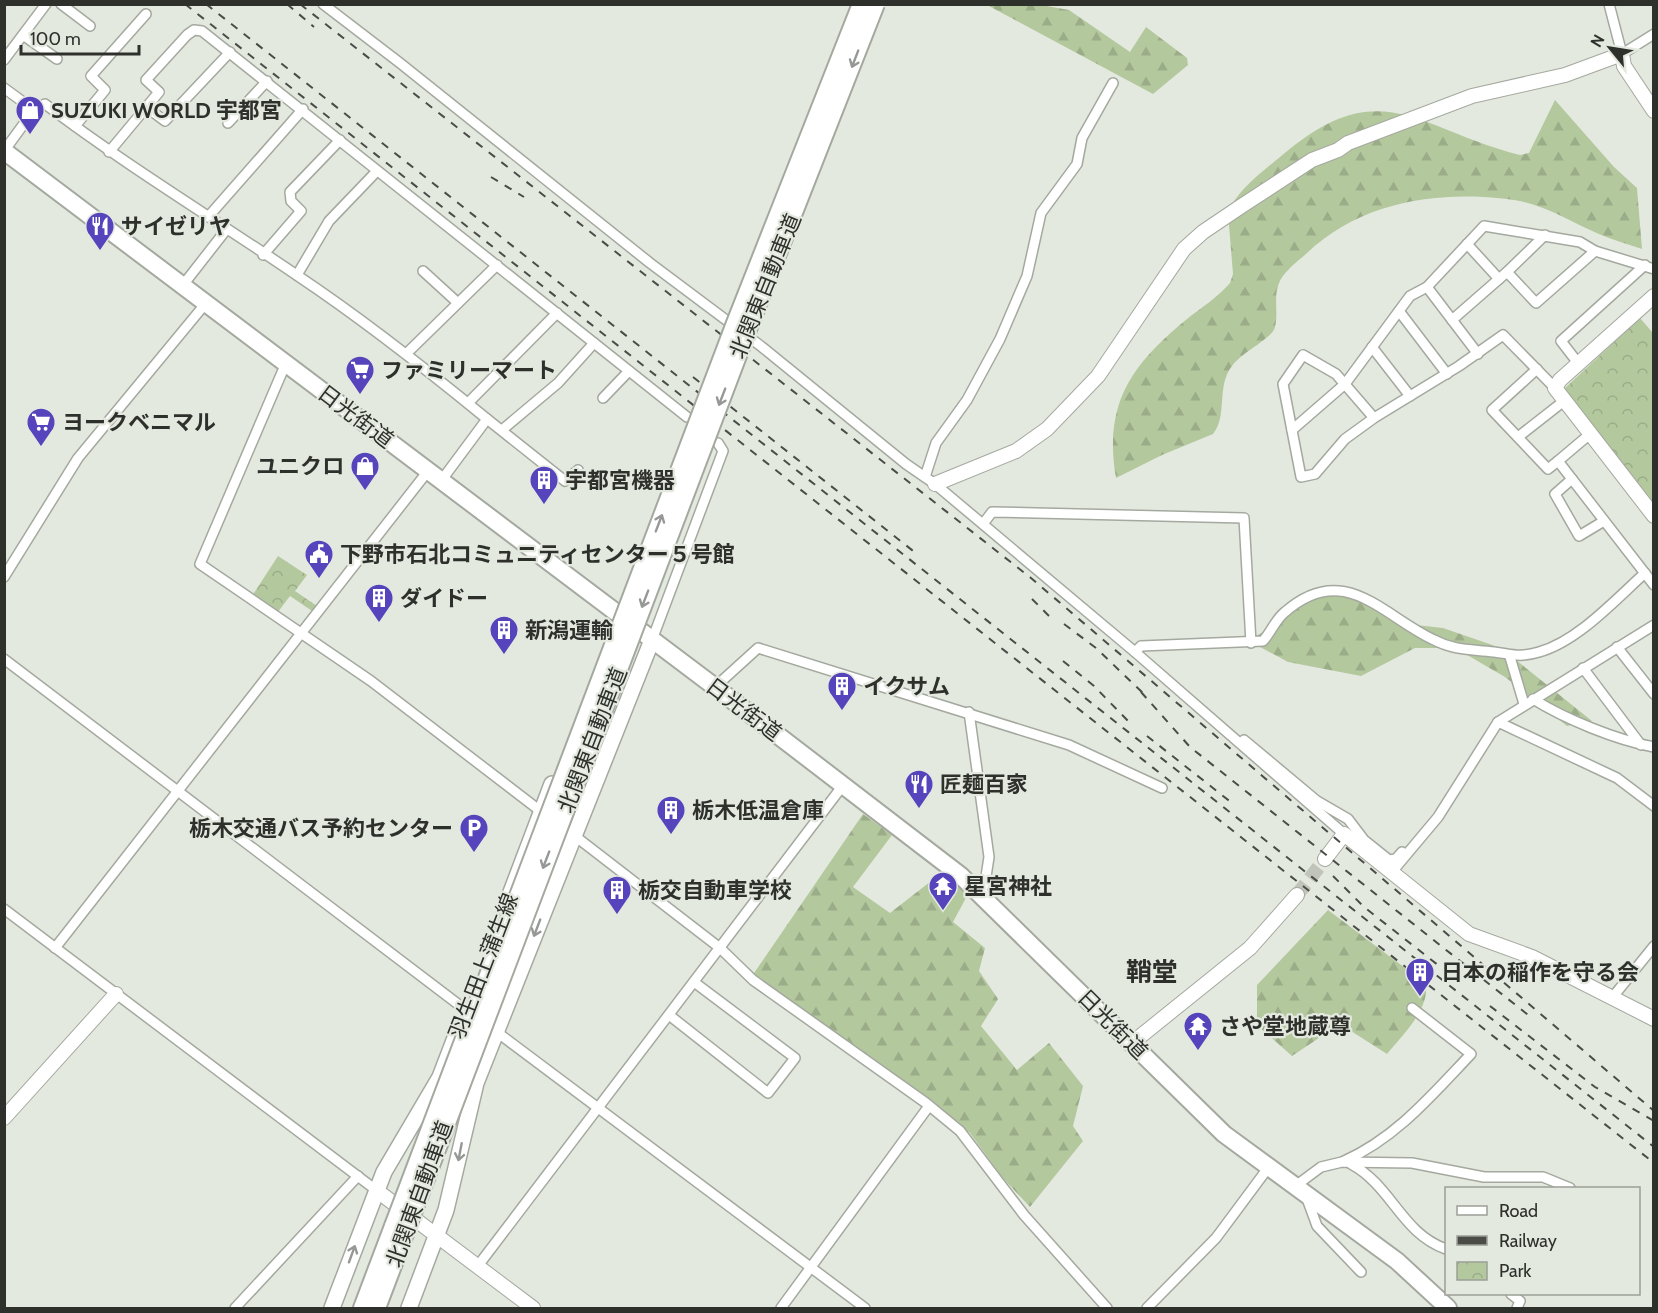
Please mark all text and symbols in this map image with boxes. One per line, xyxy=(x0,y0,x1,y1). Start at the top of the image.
scale bar xyxy=(21,18,140,56)
north arrow xyxy=(1580,18,1640,78)
text: 100 m xyxy=(30,28,81,50)
text: N xyxy=(1586,31,1608,50)
one-way arrow xyxy=(849,49,860,68)
shop icon: SUZUKI WORLD 宇都宮 xyxy=(14,94,46,136)
place label: SUZUKI WORLD 宇都宮 xyxy=(51,97,282,124)
restaurant icon: サイゼリヤ xyxy=(84,210,116,252)
street label: 北関東自動車道 xyxy=(724,210,807,363)
place label: サイゼリヤ xyxy=(121,213,231,240)
supermarket icon: ファミリーマート xyxy=(344,354,376,396)
place label: ファミリーマート xyxy=(381,357,557,384)
street label: 日光街道 xyxy=(312,379,399,454)
one-way arrow xyxy=(716,387,727,405)
supermarket icon: ヨークベニマル xyxy=(25,406,57,448)
place label: ヨークベニマル xyxy=(62,409,216,436)
shop icon: ユニクロ xyxy=(349,450,381,492)
place label: ユニクロ xyxy=(256,453,344,480)
building icon: 宇都宮機器 xyxy=(528,464,560,506)
place label: 宇都宮機器 xyxy=(565,467,675,494)
one-way arrow xyxy=(654,514,665,533)
public building icon: 下野市石北コミュニティセンター５号館 xyxy=(303,538,335,580)
place label: 下野市石北コミュニティセンター５号館 xyxy=(340,541,735,568)
building icon: ダイドー xyxy=(363,582,395,624)
place label: ダイドー xyxy=(400,585,488,612)
one-way arrow xyxy=(639,589,650,607)
building icon: 新潟運輸 xyxy=(488,614,520,656)
place label: 新潟運輸 xyxy=(525,617,613,644)
street label: 北関東自動車道 xyxy=(552,663,633,817)
building icon: イクサム xyxy=(826,670,858,712)
street label: 日光街道 xyxy=(700,672,787,747)
place label: イクサム xyxy=(863,673,950,700)
restaurant icon: 匠麺百家 xyxy=(903,768,935,810)
place label: 匠麺百家 xyxy=(940,771,1028,798)
building icon: 栃木低温倉庫 xyxy=(655,794,687,836)
place label: 栃木低温倉庫 xyxy=(692,797,824,824)
parking icon: 栃木交通バス予約センター xyxy=(458,812,490,854)
place label: 栃木交通バス予約センター xyxy=(189,815,453,842)
one-way arrow xyxy=(540,850,551,868)
temple icon: 星宮神社 xyxy=(927,870,959,912)
place label: 星宮神社 xyxy=(964,873,1052,900)
building icon: 栃交自動車学校 xyxy=(601,874,633,916)
place label: 栃交自動車学校 xyxy=(638,877,792,904)
street label: 羽生田上蒲生線 xyxy=(443,889,524,1043)
one-way arrow xyxy=(531,918,542,937)
district label: 鞘堂 xyxy=(1126,956,1178,988)
building icon: 日本の稲作を守る会 xyxy=(1404,956,1436,998)
place label: 日本の稲作を守る会 xyxy=(1441,959,1639,986)
street label: 日光街道 xyxy=(1072,984,1153,1065)
temple icon: さや堂地蔵尊 xyxy=(1182,1010,1214,1052)
place label: さや堂地蔵尊 xyxy=(1219,1013,1351,1040)
street label: 北関東自動車道 xyxy=(380,1117,458,1271)
one-way arrow xyxy=(454,1141,465,1161)
legend xyxy=(1445,1187,1640,1295)
text: Road xyxy=(1499,1200,1538,1222)
text: Railway xyxy=(1499,1230,1557,1252)
one-way arrow xyxy=(347,1245,358,1263)
text: Park xyxy=(1499,1260,1532,1282)

